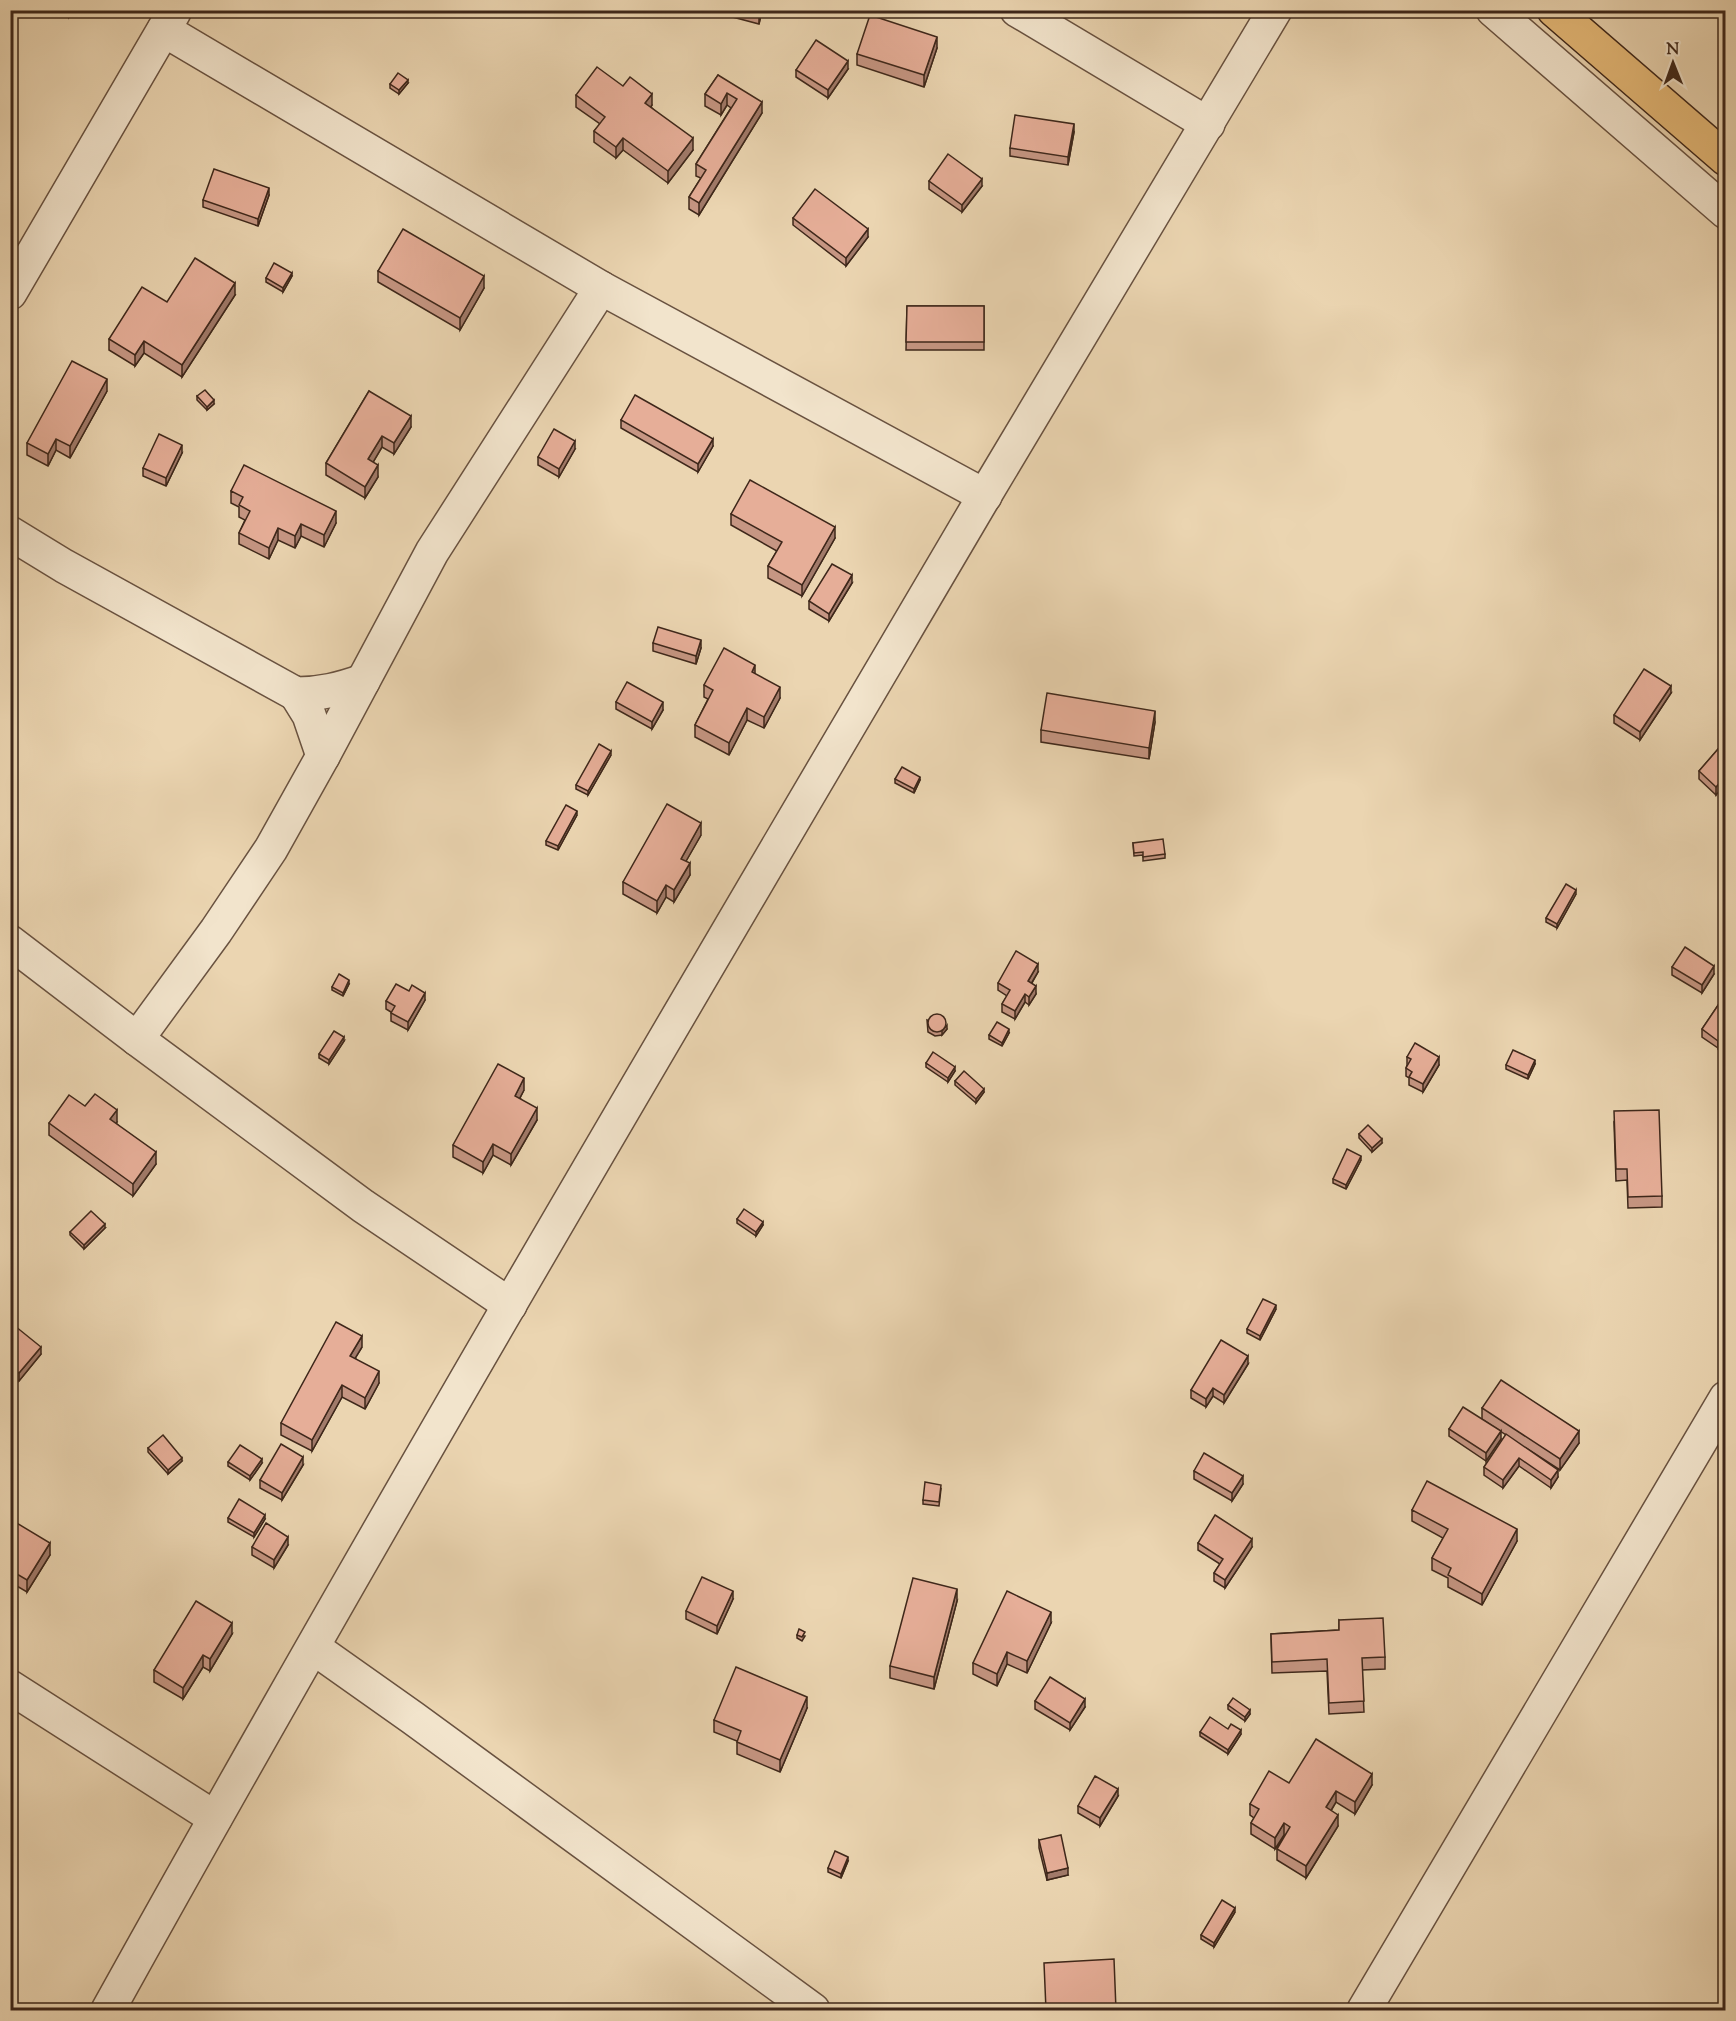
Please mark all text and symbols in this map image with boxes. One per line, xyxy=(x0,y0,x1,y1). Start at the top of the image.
north arrow xyxy=(1643,33,1703,93)
text: N xyxy=(1666,39,1680,62)

